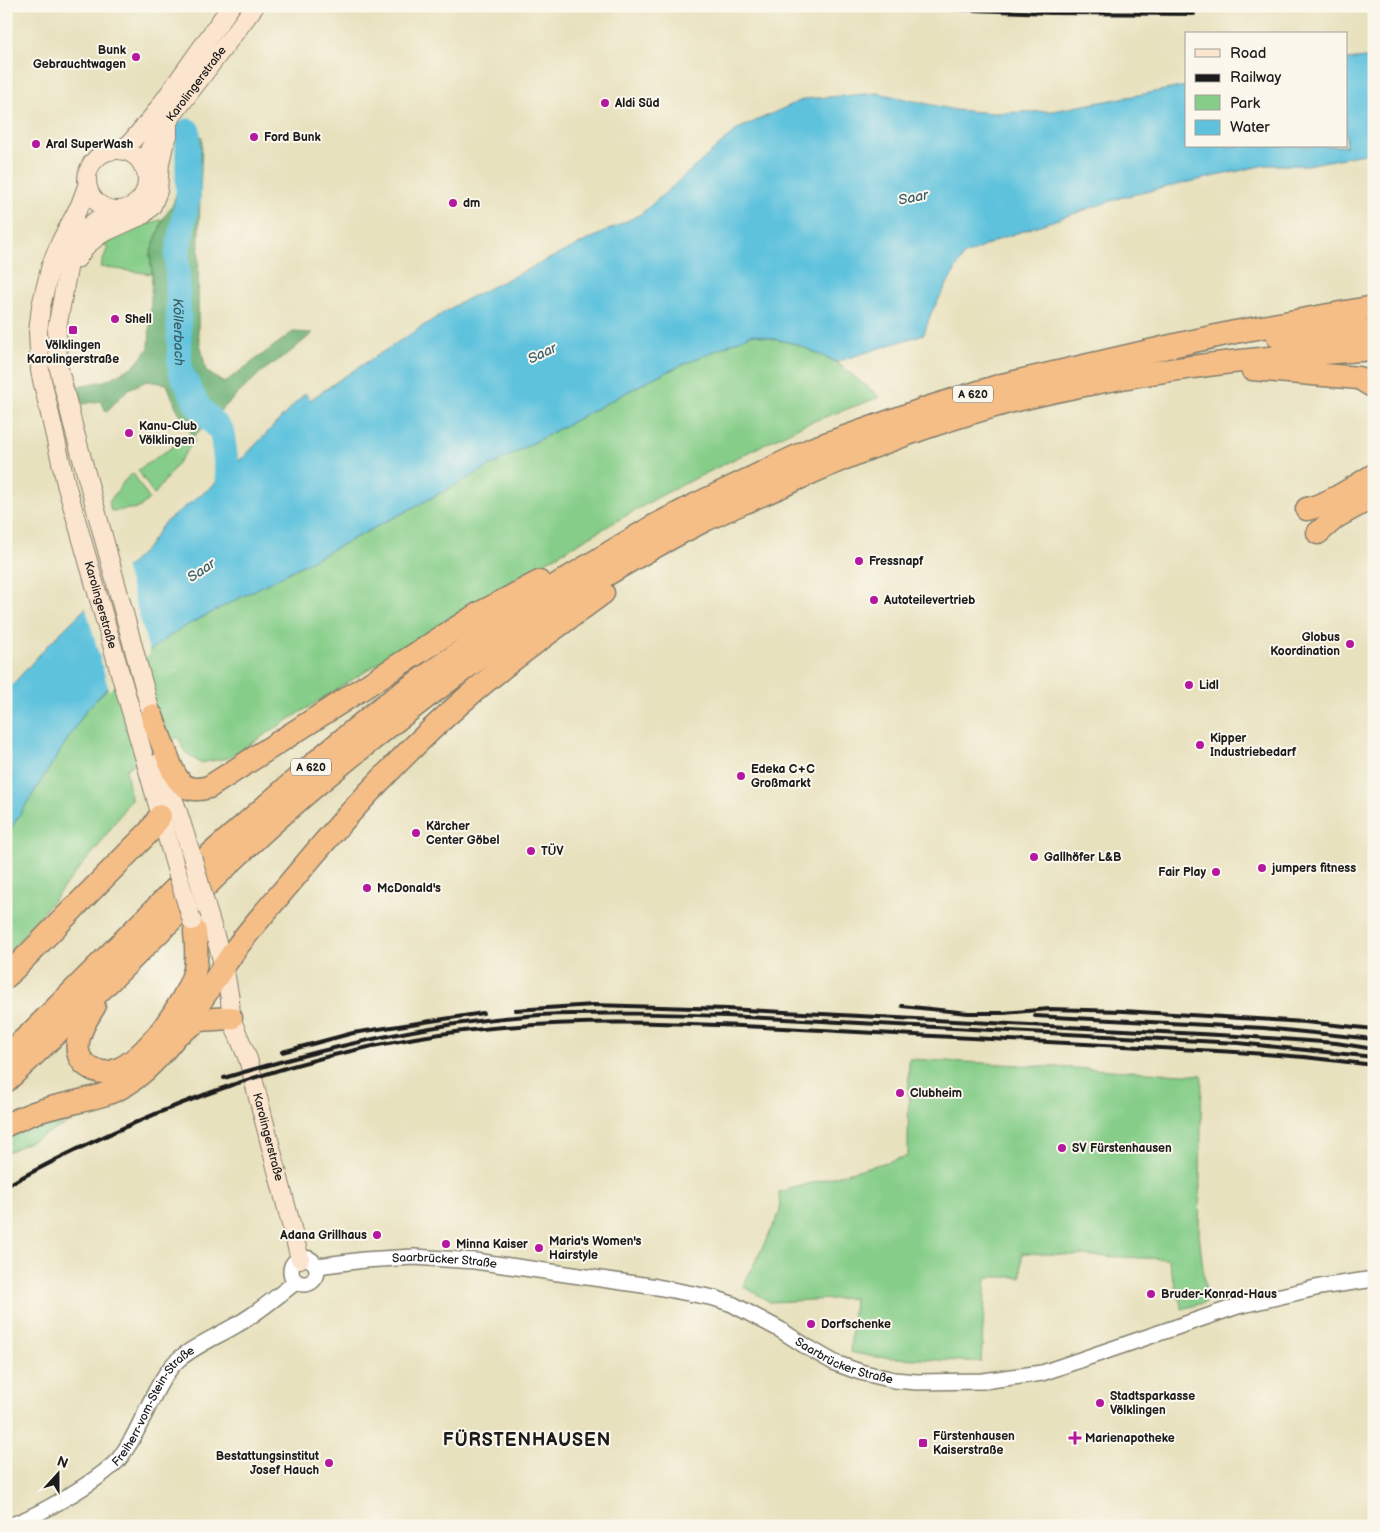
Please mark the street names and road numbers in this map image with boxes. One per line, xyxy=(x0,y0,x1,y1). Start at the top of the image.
street label: Karolingerstraße xyxy=(163,43,230,125)
road number: A 620 xyxy=(953,386,993,402)
street label: Karolingerstraße xyxy=(80,559,120,650)
road number: A 620 xyxy=(291,759,331,776)
street label: Karolingerstraße xyxy=(249,1091,286,1183)
street label: Saarbrücker Straße xyxy=(391,1250,498,1272)
street label: Saarbrücker Straße xyxy=(792,1334,895,1388)
street label: Freiherr-vom-Stein-Straße xyxy=(109,1343,197,1470)

